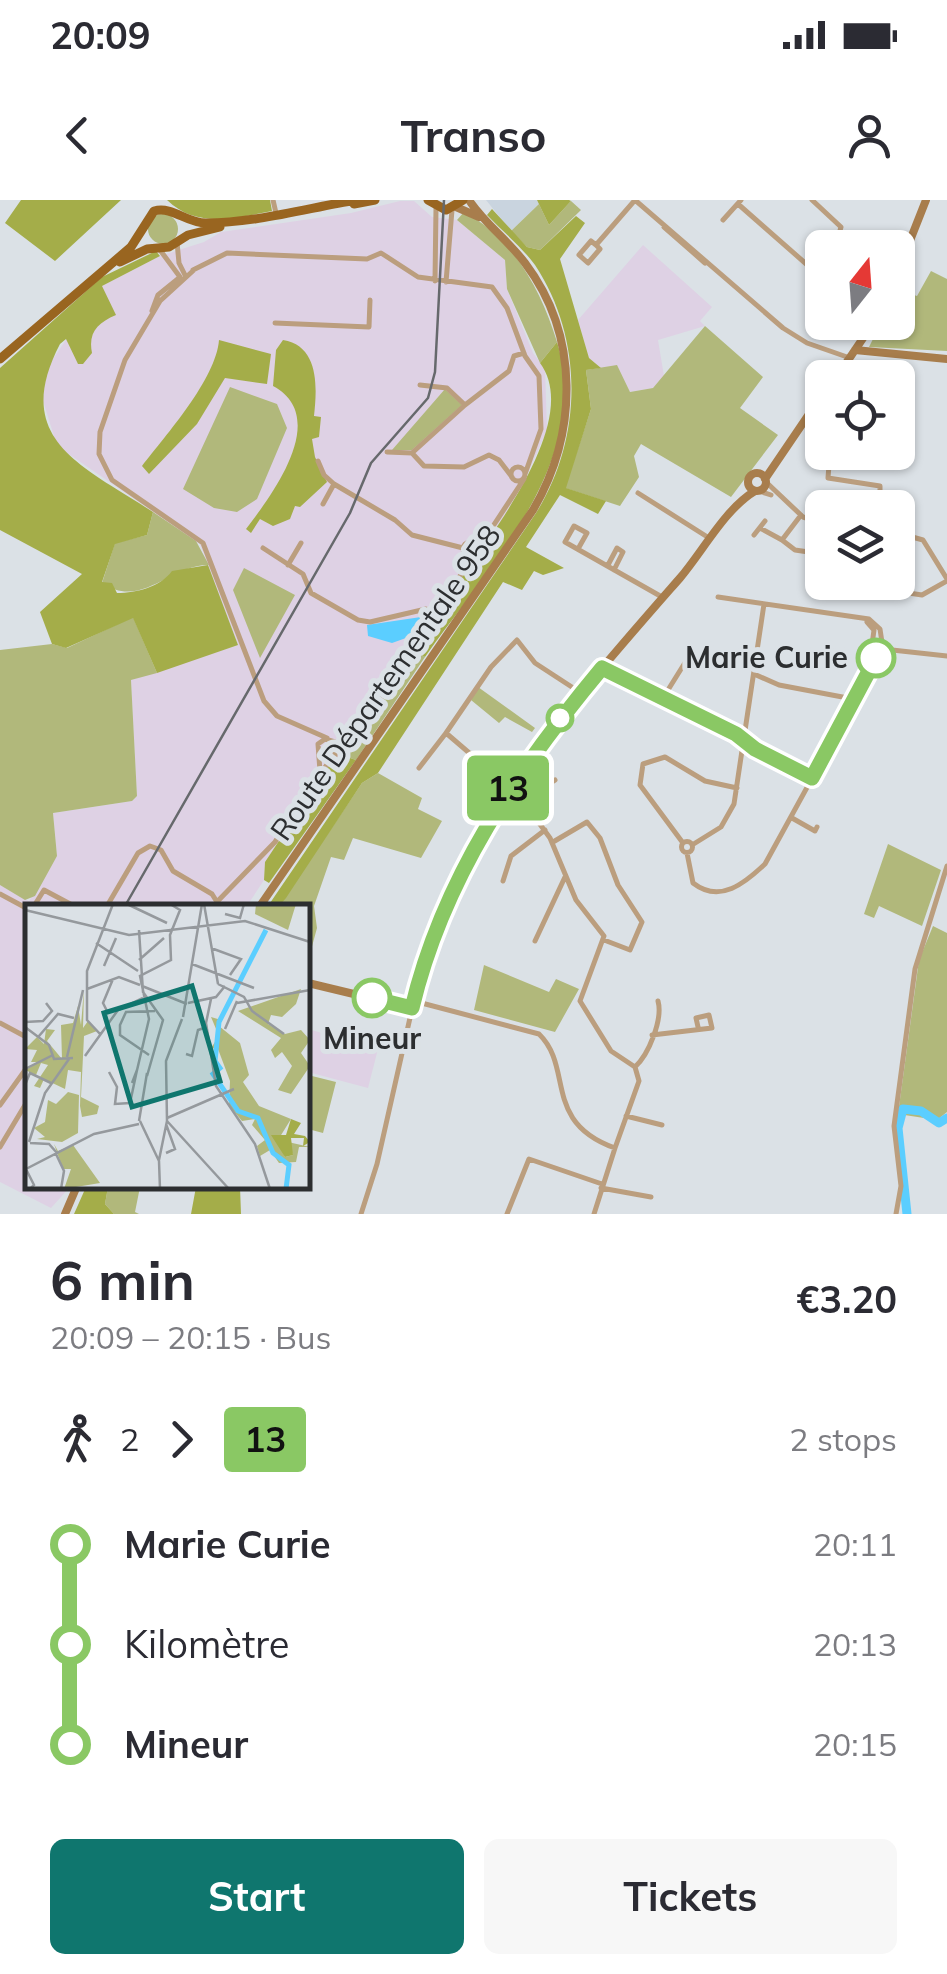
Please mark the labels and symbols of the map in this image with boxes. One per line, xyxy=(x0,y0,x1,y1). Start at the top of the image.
north arrow xyxy=(805,230,915,340)
street label: Route Départementale 958 xyxy=(262,517,509,848)
place label: Marie Curie xyxy=(685,638,848,676)
marker: Marie Curie xyxy=(857,639,895,677)
unlabelled marker xyxy=(547,705,573,731)
line badge: 13 xyxy=(463,756,553,820)
inset map xyxy=(25,904,310,1189)
marker: Mineur xyxy=(353,979,391,1017)
place label: Mineur xyxy=(323,1019,421,1057)

